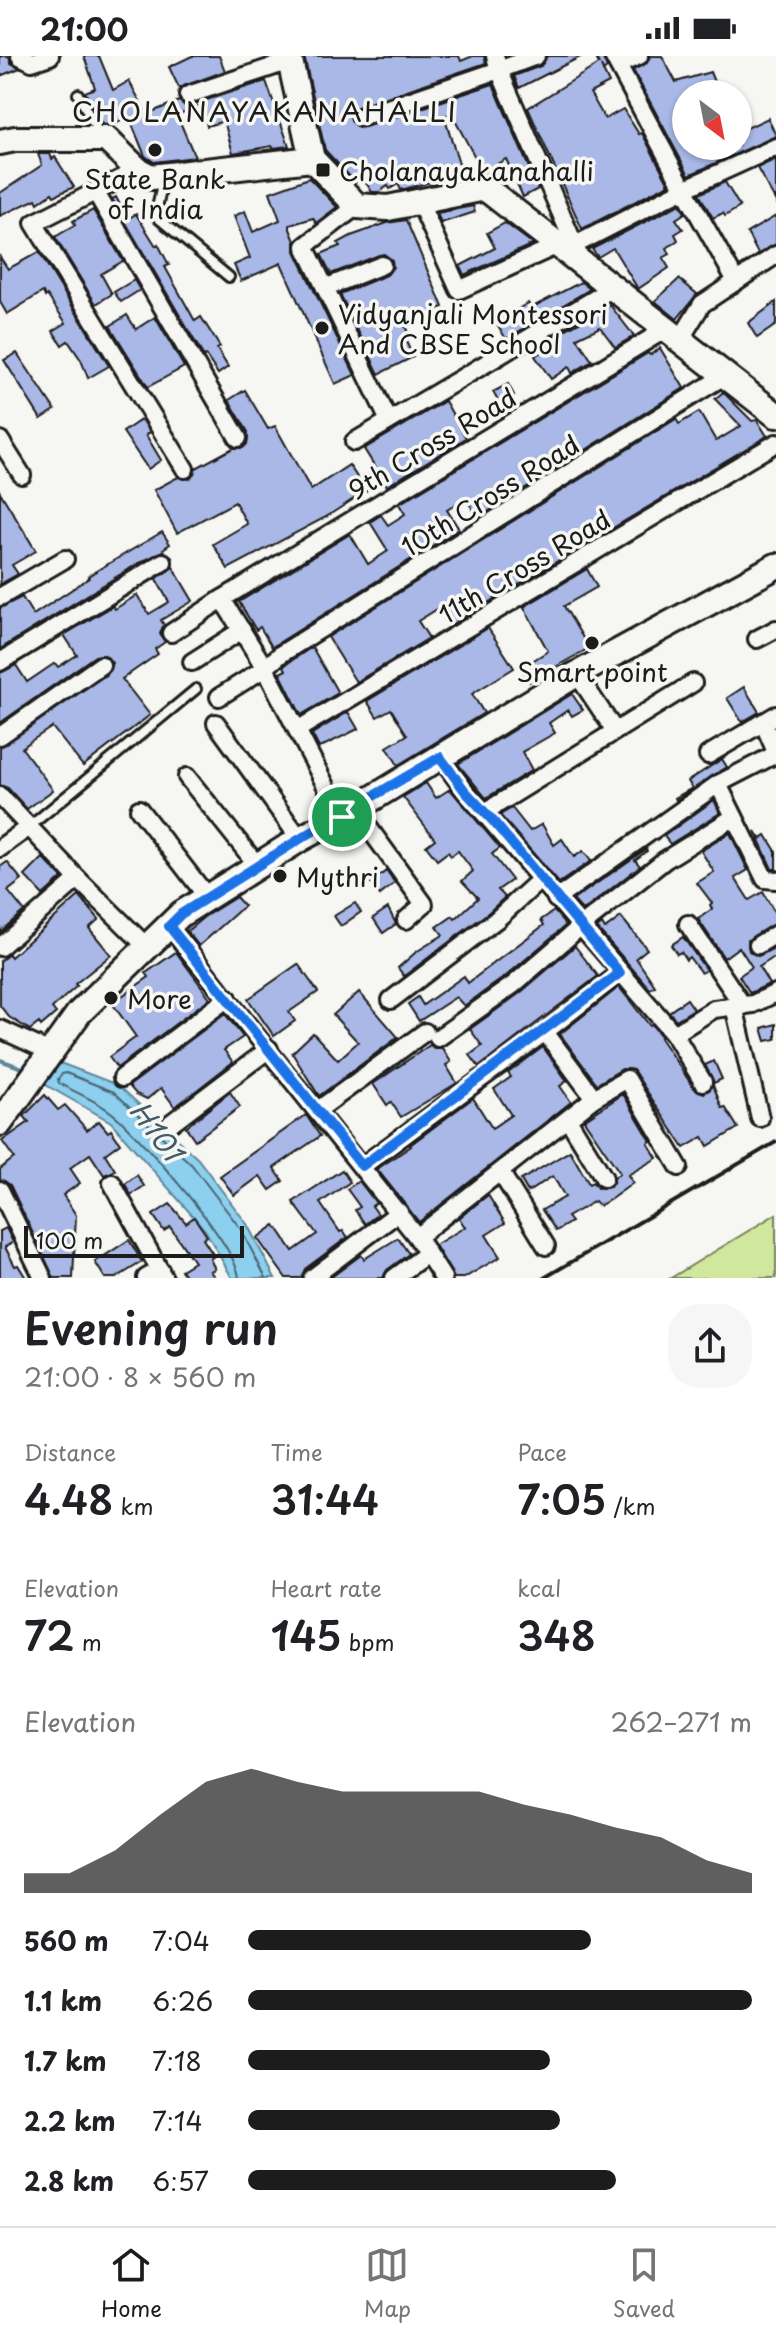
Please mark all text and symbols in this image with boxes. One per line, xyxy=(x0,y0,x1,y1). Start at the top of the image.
text: 21:00 xyxy=(40,6,128,51)
north arrow xyxy=(672,80,752,160)
map controls xyxy=(672,80,752,160)
district label: CHOLANAYAKANAHALLI xyxy=(72,89,458,132)
marker: State Bank of India xyxy=(146,141,164,159)
place label: Cholanayakanahalli xyxy=(339,151,594,190)
place label: State Bank of India xyxy=(84,159,226,228)
marker: Cholanayakanahalli xyxy=(314,161,332,179)
place label: Vidyanjali Montessori And CBSE School xyxy=(338,294,608,363)
marker: Vidyanjali Montessori And CBSE School xyxy=(313,319,331,337)
street label: 9th Cross Road xyxy=(341,377,523,509)
street label: 10th Cross Road xyxy=(393,425,587,565)
street label: 11th Cross Road xyxy=(430,499,618,633)
marker: Smart point xyxy=(583,634,601,652)
place label: Smart point xyxy=(516,652,668,691)
pin xyxy=(308,783,376,851)
icon: arrive xyxy=(320,795,364,839)
place label: Mythri xyxy=(296,857,379,896)
marker: Mythri xyxy=(271,867,289,885)
place label: More xyxy=(127,979,192,1018)
marker: More xyxy=(102,989,120,1007)
water label: H101 xyxy=(120,1091,197,1173)
scale bar xyxy=(24,1222,244,1258)
text: 100 m xyxy=(36,1223,103,1256)
text: Evening run xyxy=(24,1294,278,1360)
button: share xyxy=(668,1304,752,1388)
text: 21:00 · 8 × 560 m xyxy=(24,1357,256,1396)
text: Distance xyxy=(24,1435,116,1468)
text: Time xyxy=(271,1435,323,1468)
text: Pace xyxy=(517,1435,567,1468)
text: 4.48 xyxy=(24,1468,113,1529)
text: 31:44 xyxy=(271,1468,379,1529)
text: 7:05 xyxy=(517,1468,606,1529)
text: km xyxy=(113,1489,154,1522)
text: /km xyxy=(606,1489,656,1522)
text: Elevation xyxy=(24,1571,119,1604)
text: Heart rate xyxy=(271,1571,382,1604)
text: kcal xyxy=(517,1571,561,1604)
text: 72 xyxy=(24,1604,75,1665)
text: 145 xyxy=(271,1604,342,1665)
text: 348 xyxy=(517,1604,596,1665)
text: m xyxy=(75,1625,102,1658)
text: bpm xyxy=(342,1625,394,1658)
text: Elevation xyxy=(24,1702,136,1741)
text: 262–271 m xyxy=(611,1702,752,1741)
text: 560 m xyxy=(24,1921,109,1960)
text: 7:04 xyxy=(152,1921,210,1960)
text: 1.1 km xyxy=(24,1981,102,2020)
text: 6:26 xyxy=(152,1981,213,2020)
text: 1.7 km xyxy=(24,2041,107,2080)
text: 7:18 xyxy=(152,2041,202,2080)
text: 2.2 km xyxy=(24,2101,115,2140)
text: 7:14 xyxy=(152,2101,203,2140)
text: 2.8 km xyxy=(24,2161,114,2200)
text: 6:57 xyxy=(152,2161,209,2200)
tab: Home xyxy=(101,2243,162,2324)
tab: Map xyxy=(364,2243,411,2324)
tab: Saved xyxy=(613,2243,675,2324)

